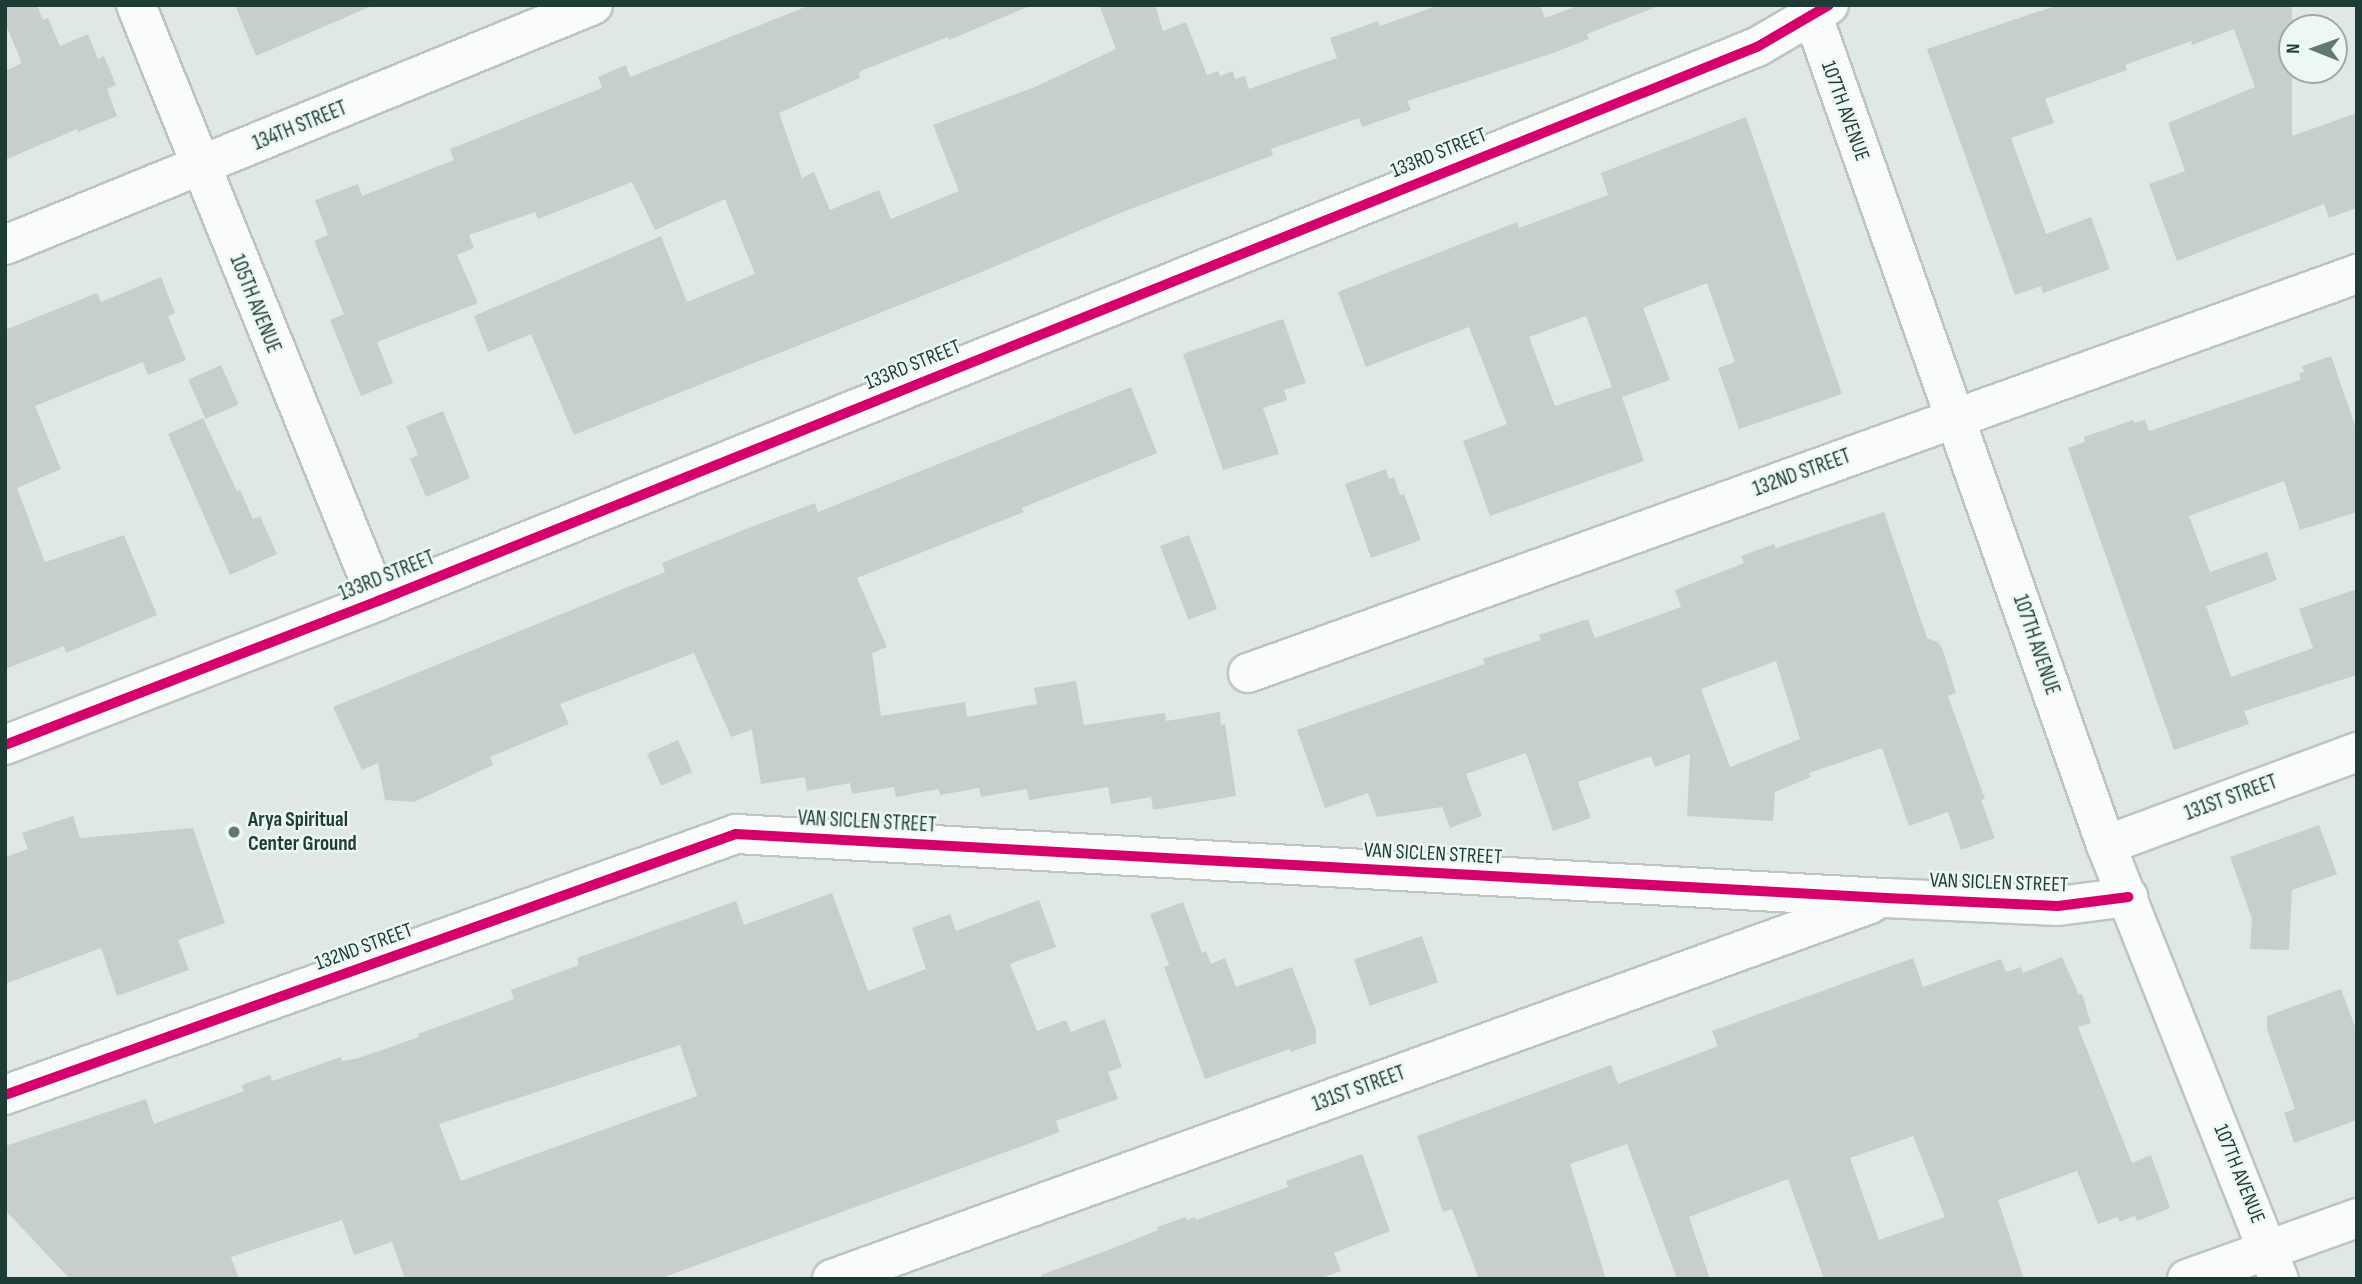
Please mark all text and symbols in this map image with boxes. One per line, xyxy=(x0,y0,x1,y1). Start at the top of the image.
north arrow xyxy=(2278,14,2348,84)
text: N xyxy=(2282,43,2305,54)
street label: 107TH AVENUE xyxy=(1815,58,1875,164)
street label: 134TH STREET xyxy=(249,96,351,156)
street label: 133RD STREET xyxy=(1387,122,1491,184)
street label: 105TH AVENUE xyxy=(224,251,286,357)
street label: 133RD STREET xyxy=(861,334,965,396)
street label: 132ND STREET xyxy=(1750,444,1854,502)
street label: 133RD STREET xyxy=(335,545,439,607)
street label: 107TH AVENUE xyxy=(2007,592,2065,698)
street label: 131ST STREET xyxy=(2181,770,2281,826)
street label: VAN SICLEN STREET xyxy=(797,806,937,838)
place label: Arya Spiritual Center Ground xyxy=(248,807,357,857)
marker: Arya Spiritual Center Ground xyxy=(226,824,242,840)
street label: VAN SICLEN STREET xyxy=(1363,838,1503,870)
street label: VAN SICLEN STREET xyxy=(1929,868,2069,898)
street label: 132ND STREET xyxy=(312,918,416,976)
street label: 131ST STREET xyxy=(1309,1061,1409,1117)
street label: 107TH AVENUE xyxy=(2208,1121,2270,1227)

